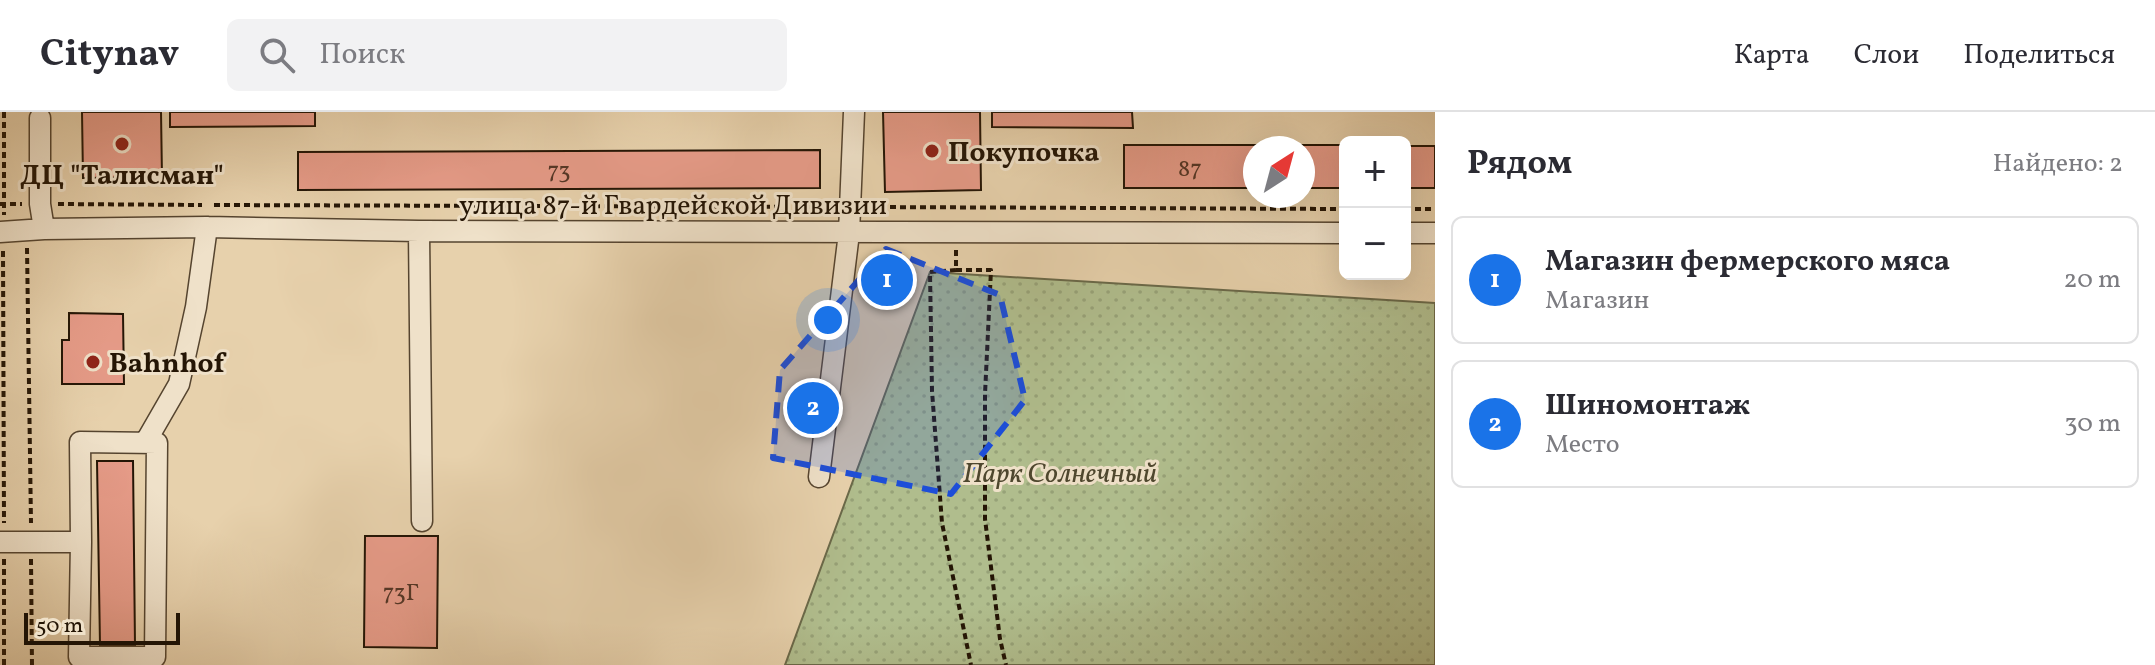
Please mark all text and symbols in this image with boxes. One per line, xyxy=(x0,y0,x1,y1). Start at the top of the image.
search box xyxy=(227,19,787,91)
text: Citynav xyxy=(40,29,179,82)
icon: search xyxy=(255,33,299,77)
text: Поиск xyxy=(319,34,405,76)
text: Карта xyxy=(1734,36,1810,75)
text: Слои xyxy=(1854,36,1919,75)
text: Поделиться xyxy=(1963,36,2115,75)
place label: Покупочка xyxy=(948,134,1100,173)
marker: ДЦ "Талисман" xyxy=(113,135,131,153)
north arrow xyxy=(1243,136,1315,208)
map controls xyxy=(1339,136,1411,280)
button: + xyxy=(1339,136,1411,208)
text: Рядом xyxy=(1467,141,1572,188)
marker: Покупочка xyxy=(923,142,941,160)
text: Найдено: 2 xyxy=(1993,146,2123,182)
house number: 87 xyxy=(1178,153,1202,187)
house number: 73 xyxy=(547,155,571,189)
place label: ДЦ "Талисман" xyxy=(20,157,224,196)
street label: улица 87-й Гвардейской Дивизии xyxy=(459,187,887,226)
button: − xyxy=(1339,208,1411,280)
text: Магазин фермерского мяса xyxy=(1545,241,1950,283)
pin: 1 xyxy=(861,250,913,310)
text: 1 xyxy=(1490,262,1500,298)
text: 20 m xyxy=(2063,262,2121,298)
text: Магазин xyxy=(1545,283,1649,319)
your location xyxy=(808,300,848,340)
place label: Bahnhof xyxy=(109,345,227,384)
marker: Bahnhof xyxy=(84,353,102,371)
pin: 2 xyxy=(787,378,839,438)
text: Шиномонтаж xyxy=(1545,385,1750,427)
text: 2 xyxy=(1488,406,1502,442)
text: 30 m xyxy=(2064,406,2121,442)
text: Место xyxy=(1545,427,1620,463)
park label: Парк Солнечный xyxy=(963,455,1157,494)
house number: 73Г xyxy=(383,577,419,611)
scale bar xyxy=(24,609,180,645)
text: 50 m xyxy=(36,611,83,642)

